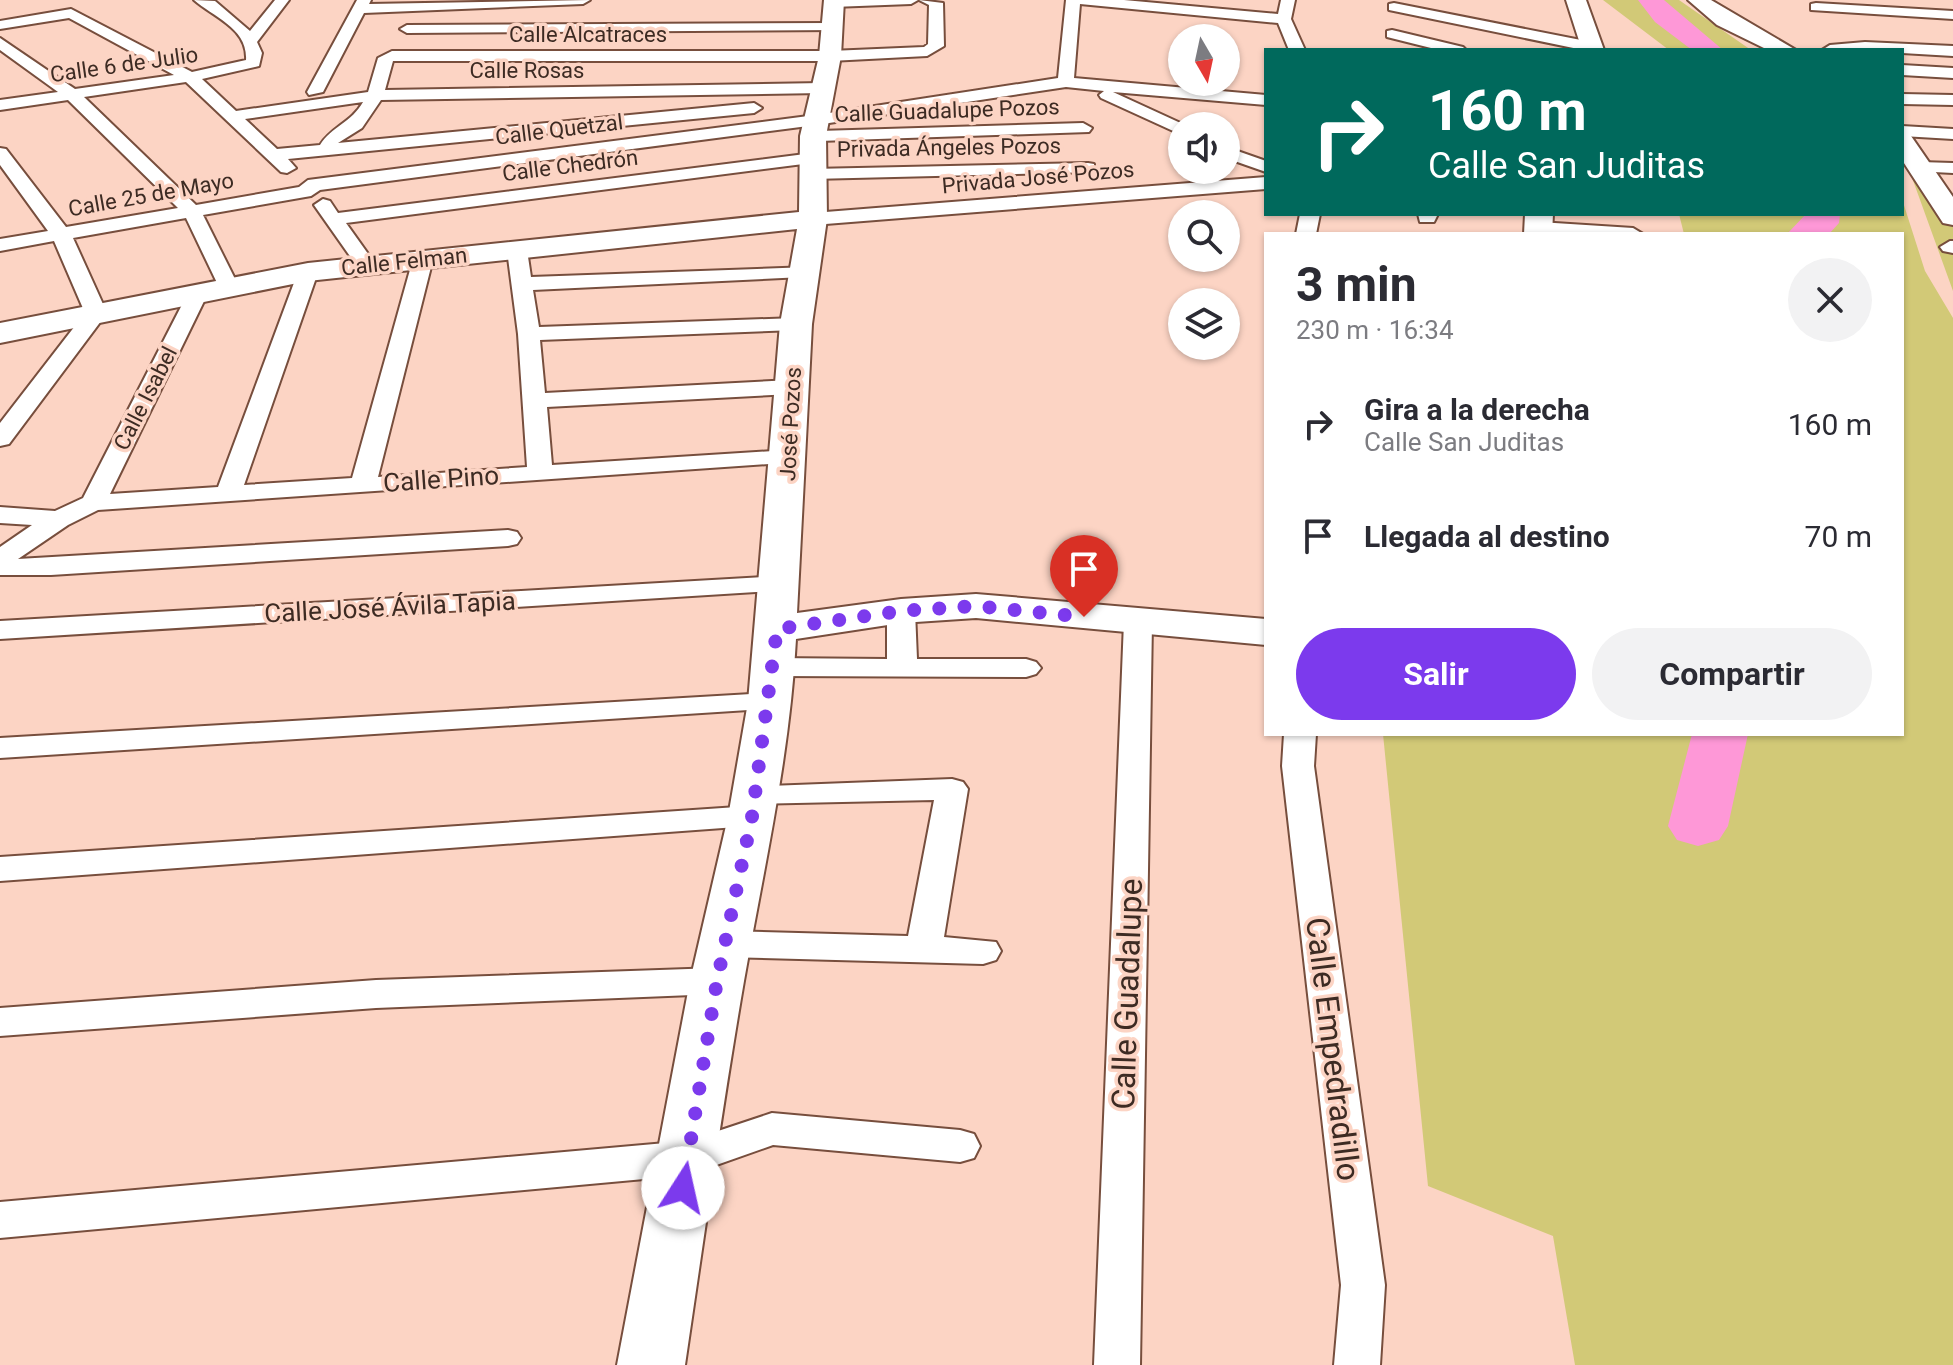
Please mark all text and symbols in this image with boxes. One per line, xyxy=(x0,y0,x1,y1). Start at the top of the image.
street label: Calle Alcatraces xyxy=(509,22,667,47)
north arrow xyxy=(1168,24,1240,96)
map controls xyxy=(1168,24,1240,360)
street label: Calle 6 de Julio xyxy=(49,42,200,87)
street label: Calle Rosas xyxy=(470,58,584,83)
text: 160 m xyxy=(1428,78,1587,144)
icon: right xyxy=(1296,80,1400,184)
street label: Calle Guadalupe Pozos xyxy=(834,94,1060,127)
street label: Calle Quetzal xyxy=(494,109,624,150)
button: sound xyxy=(1168,112,1240,184)
street label: Privada Ángeles Pozos xyxy=(837,133,1061,162)
street label: Calle Chedrón xyxy=(501,145,639,186)
text: Calle San Juditas xyxy=(1428,145,1705,187)
street label: Privada José Pozos xyxy=(941,157,1135,198)
street label: Calle 25 de Mayo xyxy=(66,168,236,221)
button: search xyxy=(1168,200,1240,272)
street label: Calle Felman xyxy=(340,242,468,281)
text: 3 min xyxy=(1296,256,1417,313)
button: close xyxy=(1788,258,1872,342)
button: layers xyxy=(1168,288,1240,360)
text: 230 m · 16:34 xyxy=(1296,315,1454,345)
street label: Calle Isabel xyxy=(109,342,182,454)
street label: José Pozos xyxy=(775,366,806,482)
text: Gira a la derecha xyxy=(1364,392,1590,427)
icon: right xyxy=(1296,402,1340,446)
text: 160 m xyxy=(1788,407,1872,442)
text: Calle San Juditas xyxy=(1364,427,1564,457)
street label: Calle Pino xyxy=(382,460,500,498)
icon: arrive xyxy=(1296,514,1340,558)
text: Llegada al destino xyxy=(1364,519,1610,554)
text: 70 m xyxy=(1805,519,1872,554)
pin xyxy=(1050,535,1118,617)
icon: arrive xyxy=(1062,547,1106,591)
street label: Calle José Ávila Tapia xyxy=(264,585,516,629)
button: Salir xyxy=(1296,628,1576,720)
button: Compartir xyxy=(1592,628,1872,720)
street label: Calle Guadalupe xyxy=(1104,878,1150,1110)
street label: Calle Empedradillo xyxy=(1298,915,1368,1183)
position arrow xyxy=(641,1146,725,1230)

